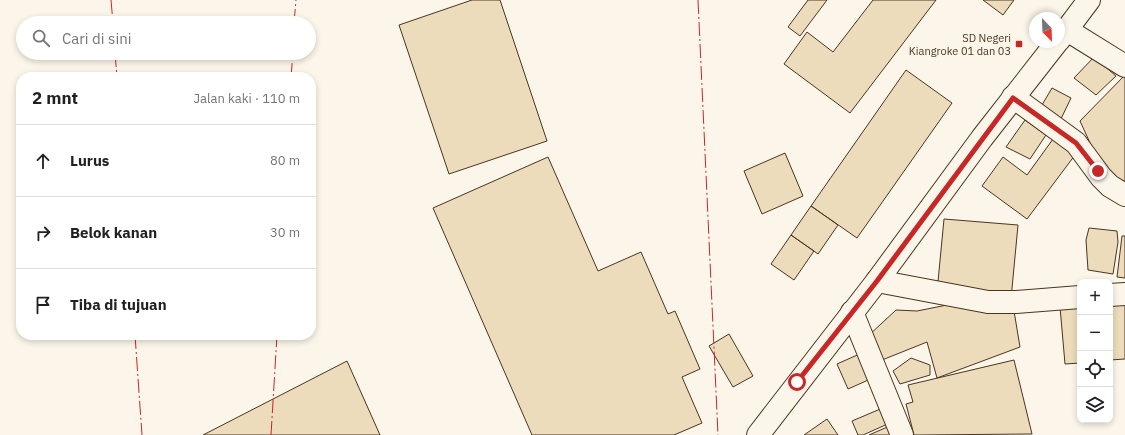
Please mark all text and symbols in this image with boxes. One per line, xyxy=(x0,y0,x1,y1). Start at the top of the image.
north arrow xyxy=(1029,12,1065,48)
search box xyxy=(16,16,316,60)
icon: search xyxy=(30,27,52,49)
text: Cari di sini xyxy=(62,29,131,48)
place label: SD Negeri Kiangroke 01 dan 03 xyxy=(909,31,1011,58)
marker: SD Negeri Kiangroke 01 dan 03 xyxy=(1014,39,1024,49)
text: 2 mnt xyxy=(32,87,78,109)
text: Jalan kaki · 110 m xyxy=(193,90,300,107)
icon: ahead xyxy=(32,150,54,172)
text: Lurus xyxy=(70,151,109,170)
text: 80 m xyxy=(270,152,300,169)
route end xyxy=(1089,162,1107,180)
icon: right xyxy=(32,222,54,244)
text: Belok kanan xyxy=(70,223,157,242)
text: 30 m xyxy=(270,224,300,241)
map controls xyxy=(1077,279,1113,423)
button: + xyxy=(1077,279,1113,315)
icon: arrive xyxy=(32,294,54,316)
text: Tiba di tujuan xyxy=(70,295,167,314)
button: − xyxy=(1077,315,1113,351)
button: locate xyxy=(1077,351,1113,387)
route start xyxy=(788,373,806,391)
button: layers xyxy=(1077,387,1113,423)

